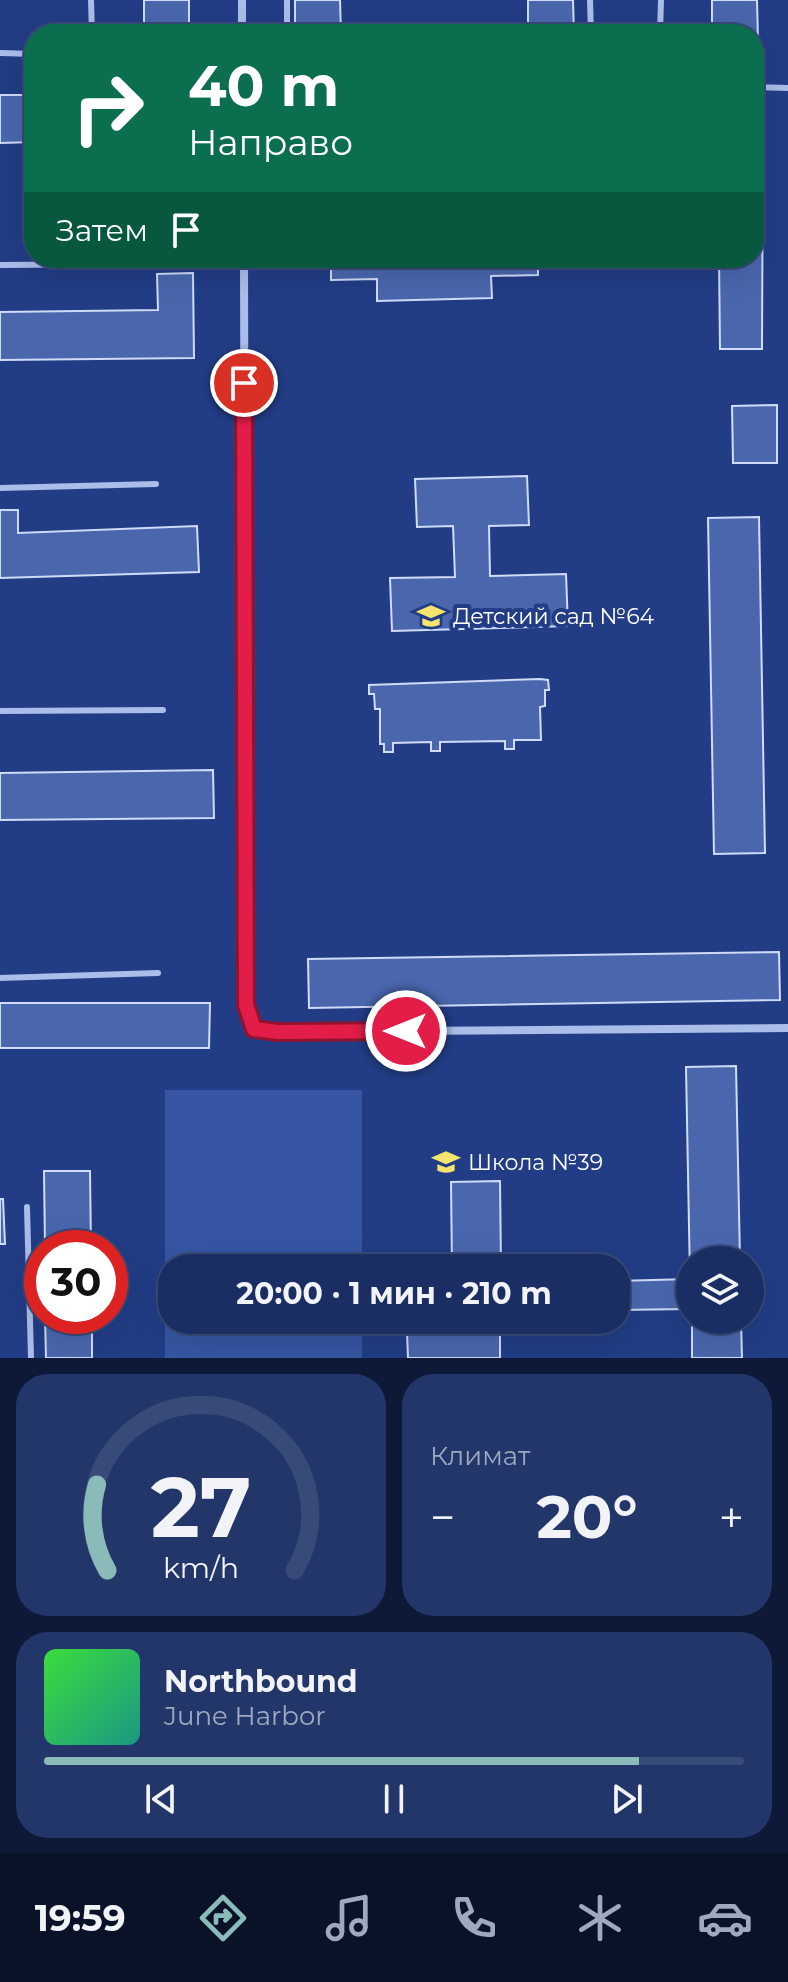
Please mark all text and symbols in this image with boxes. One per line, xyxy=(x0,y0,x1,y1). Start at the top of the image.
text: 40 m xyxy=(188,52,339,120)
icon: right xyxy=(56,56,160,160)
text: Направо xyxy=(188,120,353,164)
icon: arrive xyxy=(164,208,208,252)
text: Затем xyxy=(56,212,148,249)
pin xyxy=(210,349,278,417)
icon: arrive xyxy=(222,361,266,405)
school or university icon: Детский сад №64 xyxy=(416,601,446,631)
place label: Детский сад №64 xyxy=(453,603,655,630)
position arrow xyxy=(364,989,448,1073)
school or university icon: Школа №39 xyxy=(431,1147,461,1177)
place label: Школа №39 xyxy=(468,1149,603,1176)
speed limit sign: 30 xyxy=(24,1230,128,1334)
map controls xyxy=(676,1246,764,1334)
button: layers xyxy=(676,1246,764,1334)
text: 20:00 · 1 мин · 210 m xyxy=(236,1275,552,1312)
text: Климат xyxy=(430,1440,530,1472)
text: 27 xyxy=(151,1456,251,1558)
text: 20° xyxy=(536,1480,638,1553)
text: − xyxy=(430,1490,455,1544)
text: + xyxy=(719,1490,744,1544)
text: km/h xyxy=(163,1550,239,1585)
text: Northbound xyxy=(164,1663,358,1700)
text: June Harbor xyxy=(164,1700,326,1732)
icon: previous xyxy=(139,1777,183,1821)
icon: pause xyxy=(372,1777,416,1821)
icon: next xyxy=(605,1777,649,1821)
icon: directions xyxy=(195,1890,251,1946)
icon: music xyxy=(321,1890,377,1946)
icon: phone xyxy=(446,1890,502,1946)
icon: climate xyxy=(572,1890,628,1946)
icon: car xyxy=(697,1890,753,1946)
text: 19:59 xyxy=(35,1896,126,1940)

